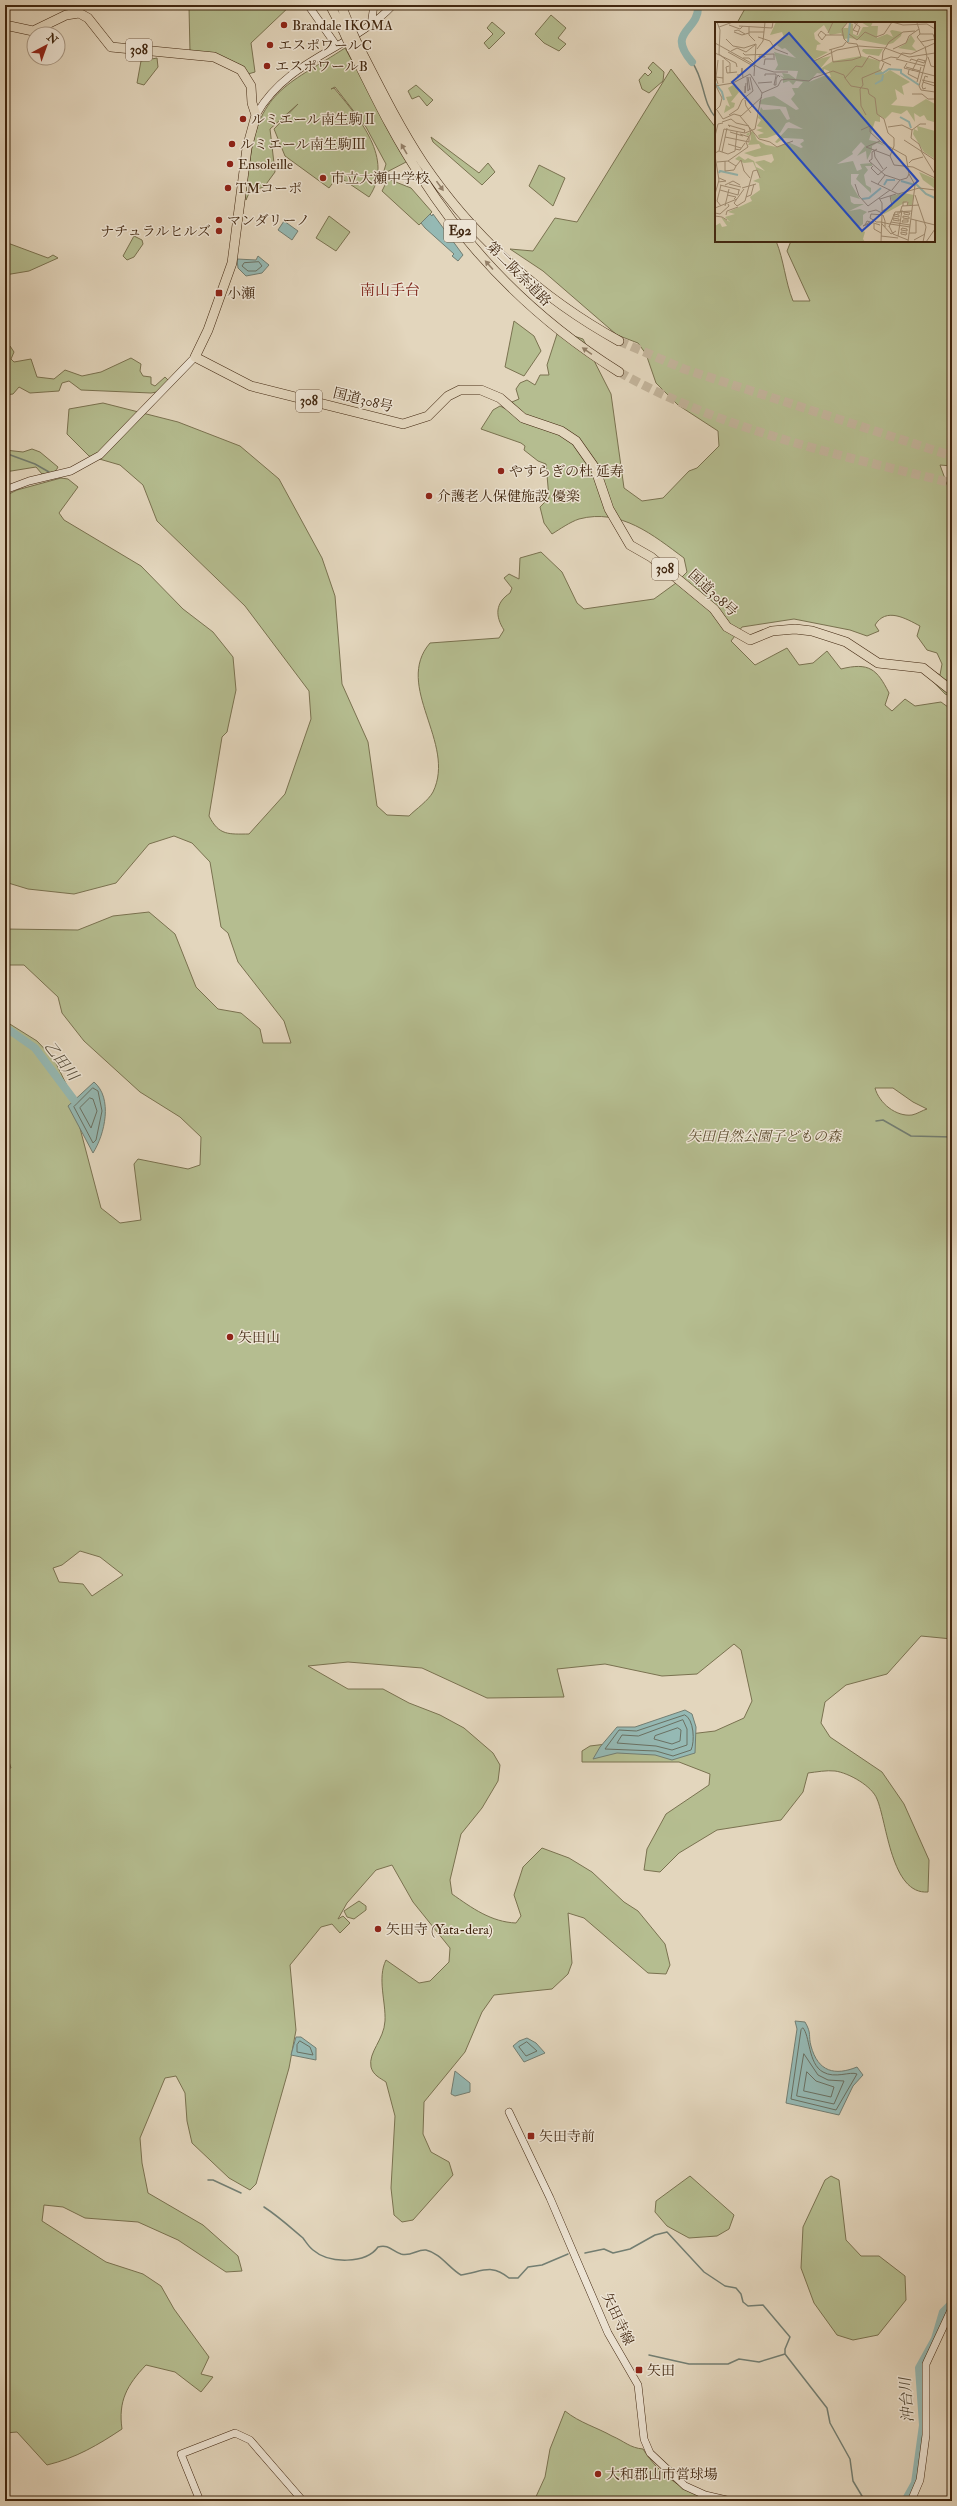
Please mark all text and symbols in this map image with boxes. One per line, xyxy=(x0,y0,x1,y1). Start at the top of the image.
place label: Brandale IKOMA xyxy=(292,17,393,34)
marker: Brandale IKOMA xyxy=(279,20,289,30)
inset map xyxy=(715,22,935,242)
north arrow xyxy=(26,26,66,66)
text: N xyxy=(43,30,61,48)
place label: エスポワールC xyxy=(278,37,372,54)
road number: 308 xyxy=(126,39,152,61)
marker: エスポワールC xyxy=(265,40,275,50)
place label: エスポワールB xyxy=(275,58,368,75)
marker: エスポワールB xyxy=(262,61,272,71)
place label: ルミエール南生駒Ⅱ xyxy=(251,111,377,128)
marker: ルミエール南生駒Ⅱ xyxy=(238,114,248,124)
place label: ルミエール南生駒Ⅲ xyxy=(240,136,366,153)
marker: ルミエール南生駒Ⅲ xyxy=(227,139,237,149)
one-way arrow xyxy=(401,143,408,155)
place label: Ensoleille xyxy=(238,156,293,173)
marker: Ensoleille xyxy=(225,159,235,169)
place label: 市立大瀬中学校 xyxy=(331,170,429,187)
marker: 市立大瀬中学校 xyxy=(318,173,328,183)
place label: TMコーポ xyxy=(236,180,302,197)
one-way arrow xyxy=(436,181,444,191)
marker: TMコーポ xyxy=(223,183,233,193)
place label: マンダリーノ xyxy=(227,212,310,229)
marker: マンダリーノ xyxy=(214,215,224,225)
road number: E92 xyxy=(444,220,476,242)
place label: ナチュラルヒルズ xyxy=(100,223,211,240)
marker: ナチュラルヒルズ xyxy=(214,226,224,236)
street label: 第二阪奈道路 xyxy=(483,238,555,310)
one-way arrow xyxy=(485,261,494,270)
district label: 南山手台 xyxy=(360,281,420,300)
place label: 小瀬 xyxy=(227,285,255,302)
marker: 小瀬 xyxy=(214,288,224,298)
one-way arrow xyxy=(581,347,592,355)
street label: 国道308号 xyxy=(331,384,395,416)
road number: 308 xyxy=(296,390,322,412)
place label: やすらぎの杜 延寿 xyxy=(509,463,624,480)
marker: やすらぎの杜 延寿 xyxy=(496,466,506,476)
place label: 介護老人保健施設 優楽 xyxy=(437,488,580,505)
marker: 介護老人保健施設 優楽 xyxy=(424,491,434,501)
road number: 308 xyxy=(652,558,678,580)
street label: 国道308号 xyxy=(685,566,741,620)
water label: 乙田川 xyxy=(40,1037,84,1086)
park label: 矢田自然公園子どもの森 xyxy=(687,1128,843,1145)
place label: 矢田山 xyxy=(238,1329,280,1346)
marker: 矢田山 xyxy=(225,1332,235,1342)
place label: 矢田寺 (Yata-dera) xyxy=(386,1921,493,1938)
marker: 矢田寺 (Yata-dera) xyxy=(373,1924,383,1934)
place label: 矢田寺前 xyxy=(539,2128,595,2145)
marker: 矢田寺前 xyxy=(526,2131,536,2141)
street label: 矢田寺線 xyxy=(598,2290,638,2348)
place label: 矢田 xyxy=(647,2362,675,2379)
marker: 矢田 xyxy=(634,2365,644,2375)
water label: 沖台川 xyxy=(896,2375,918,2423)
place label: 大和郡山市営球場 xyxy=(606,2466,718,2483)
marker: 大和郡山市営球場 xyxy=(593,2469,603,2479)

